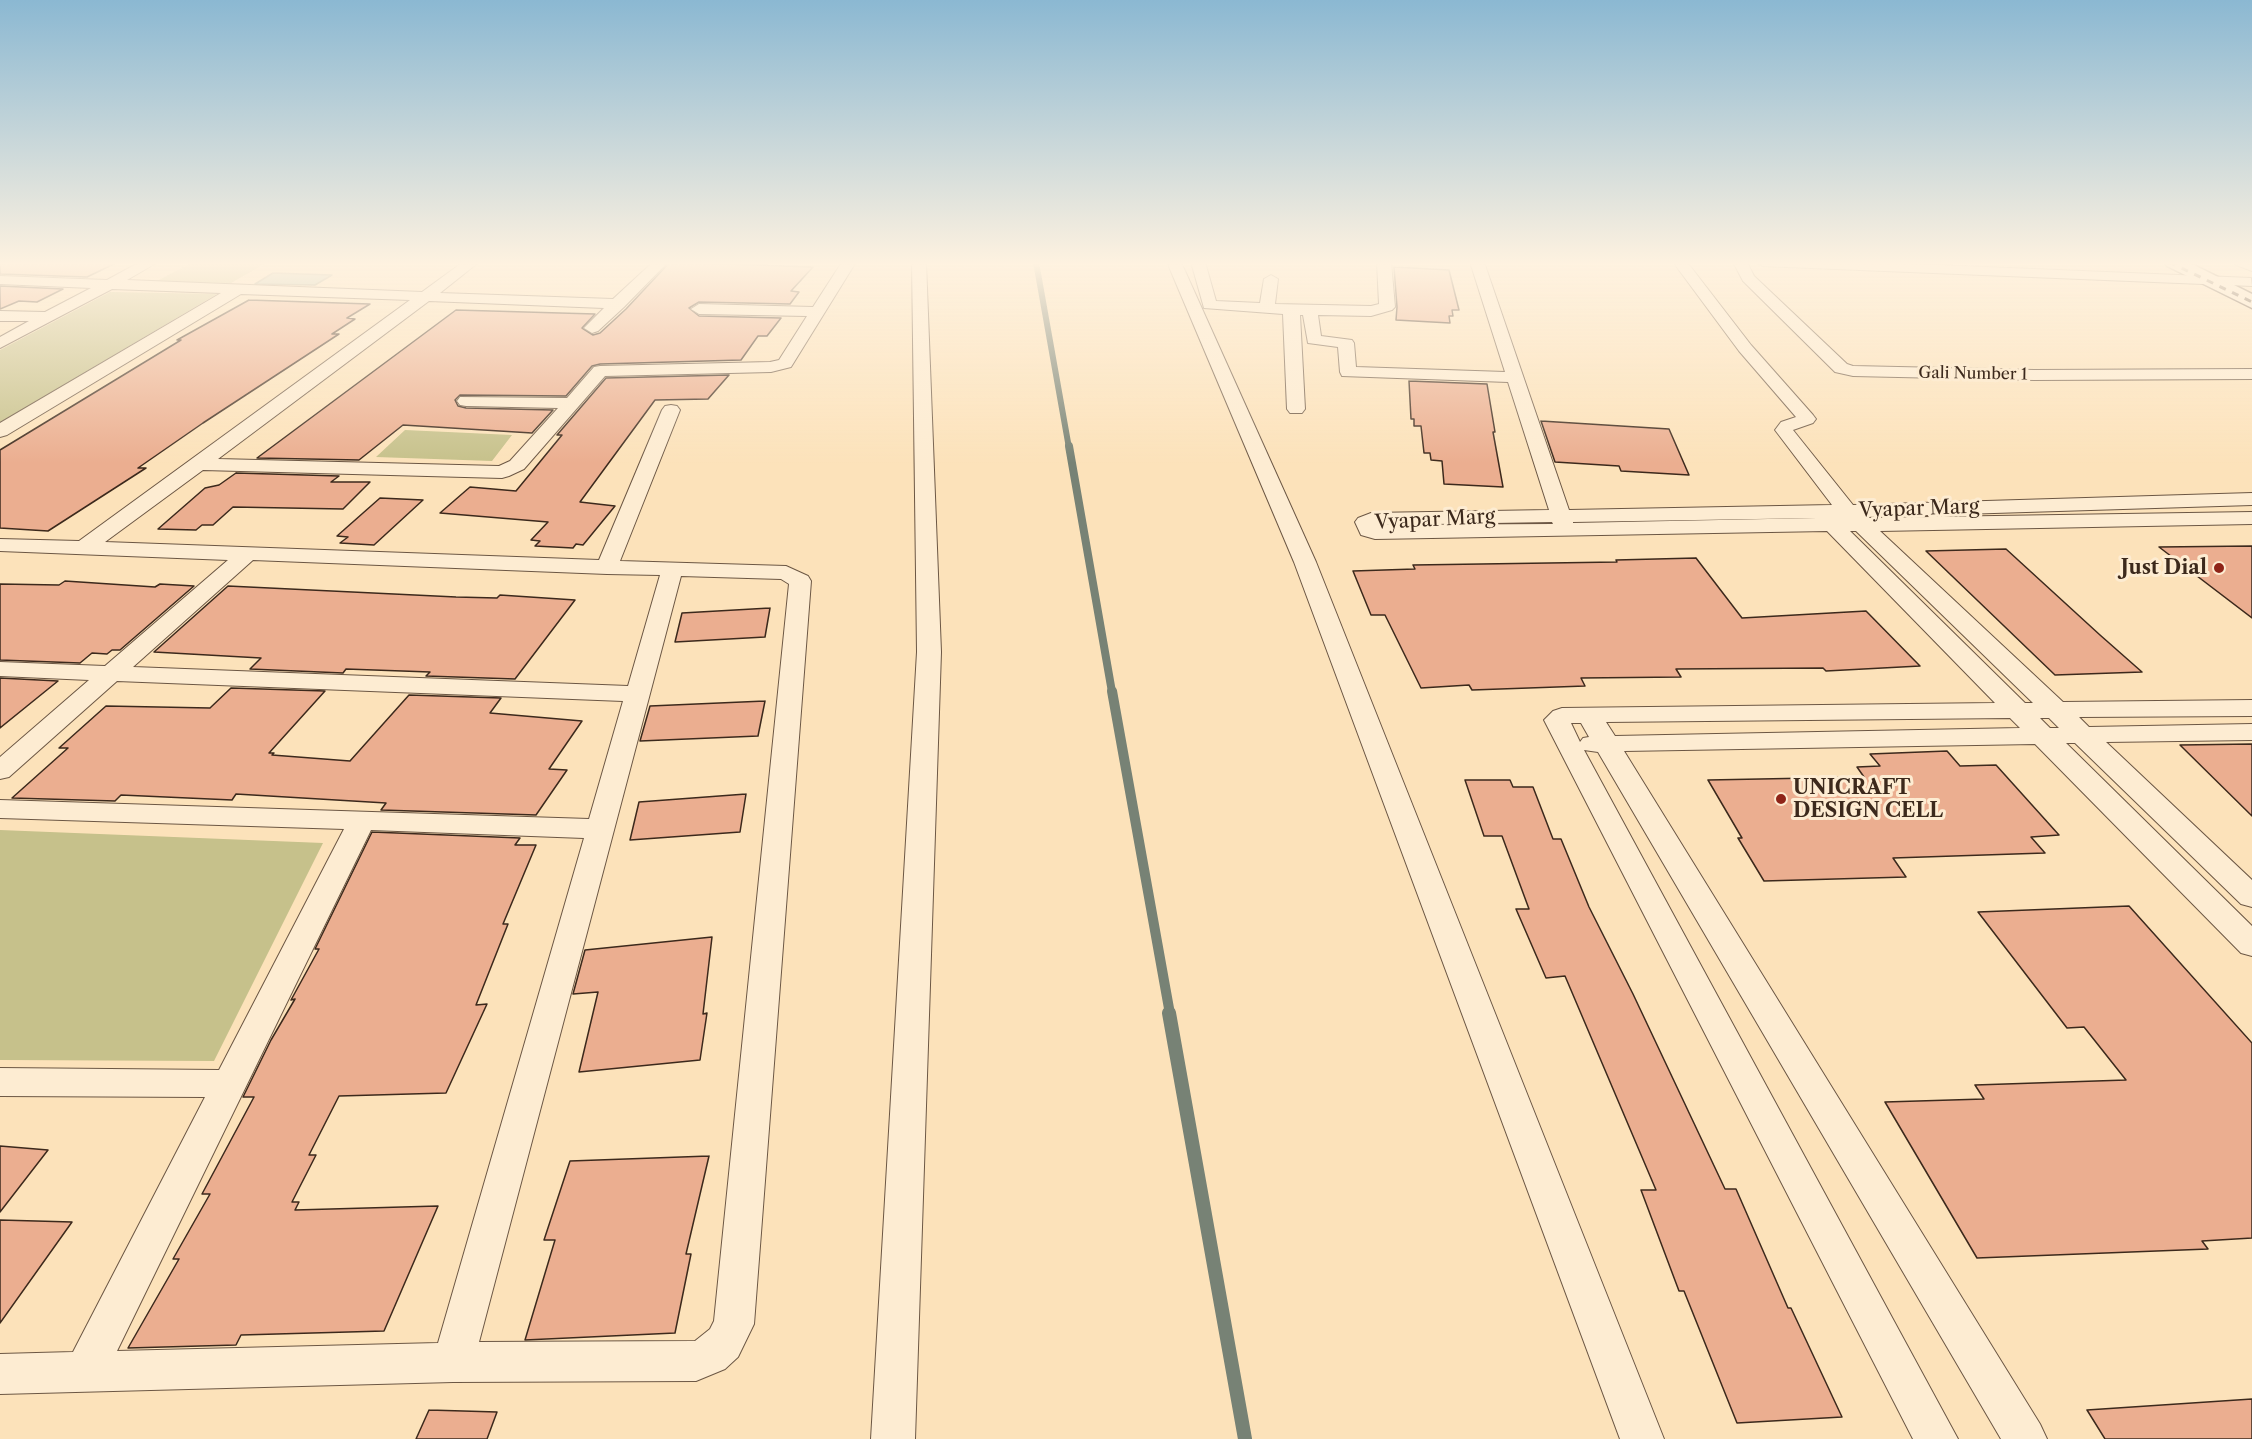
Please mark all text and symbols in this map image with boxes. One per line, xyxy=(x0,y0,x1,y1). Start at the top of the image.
street label: Gali Number 1 xyxy=(1918,363,2028,385)
street label: Vyapar Marg xyxy=(1858,495,1980,523)
street label: Vyapar Marg xyxy=(1374,505,1496,535)
place label: Just Dial xyxy=(2121,556,2207,580)
marker: Just Dial xyxy=(2212,561,2226,575)
place label: UNICRAFT DESIGN CELL xyxy=(1793,776,1943,823)
marker: UNICRAFT DESIGN CELL xyxy=(1774,792,1788,806)

